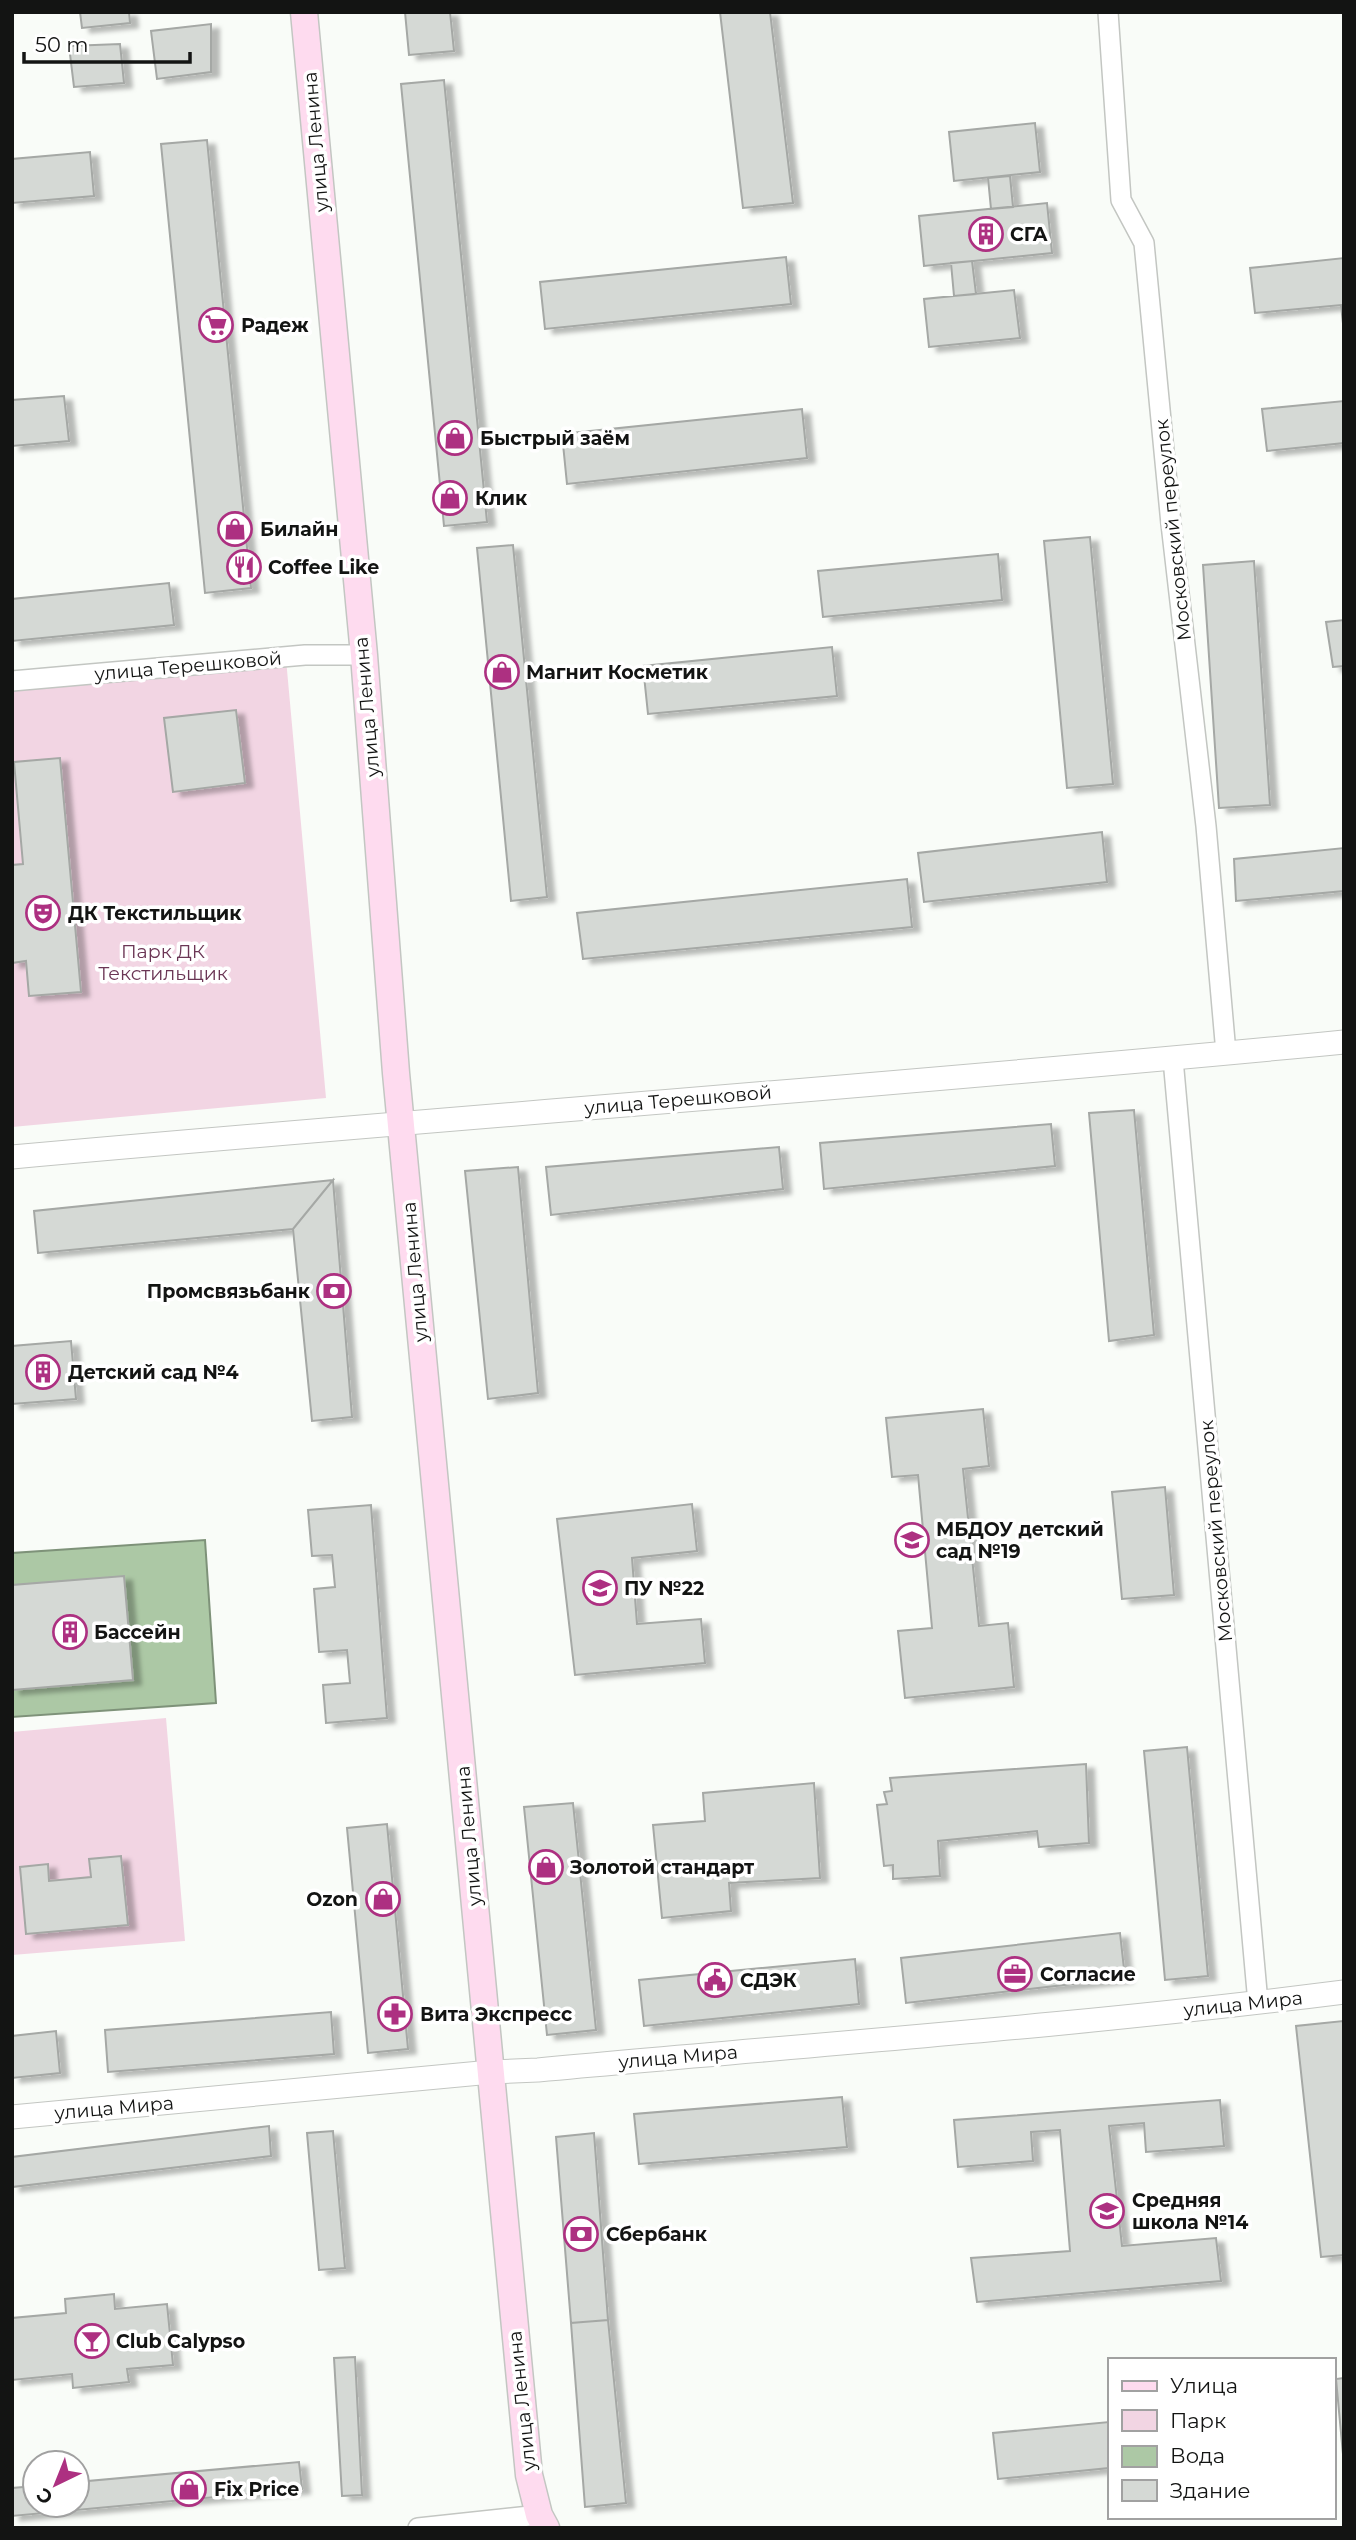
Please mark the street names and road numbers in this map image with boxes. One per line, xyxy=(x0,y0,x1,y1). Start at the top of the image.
street label: улица Ленина xyxy=(298,71,334,214)
street label: Московский переулок xyxy=(1150,418,1196,642)
street label: улица Ленина xyxy=(349,636,385,779)
street label: улица Терешковой xyxy=(92,646,283,686)
street label: улица Терешковой xyxy=(582,1080,773,1120)
street label: улица Ленина xyxy=(397,1201,433,1344)
street label: Московский переулок xyxy=(1195,1419,1237,1643)
street label: улица Ленина xyxy=(451,1765,487,1908)
street label: улица Мира xyxy=(1181,1986,1304,2022)
street label: улица Мира xyxy=(616,2040,739,2074)
street label: улица Мира xyxy=(52,2091,175,2125)
street label: улица Ленина xyxy=(503,2330,541,2473)

